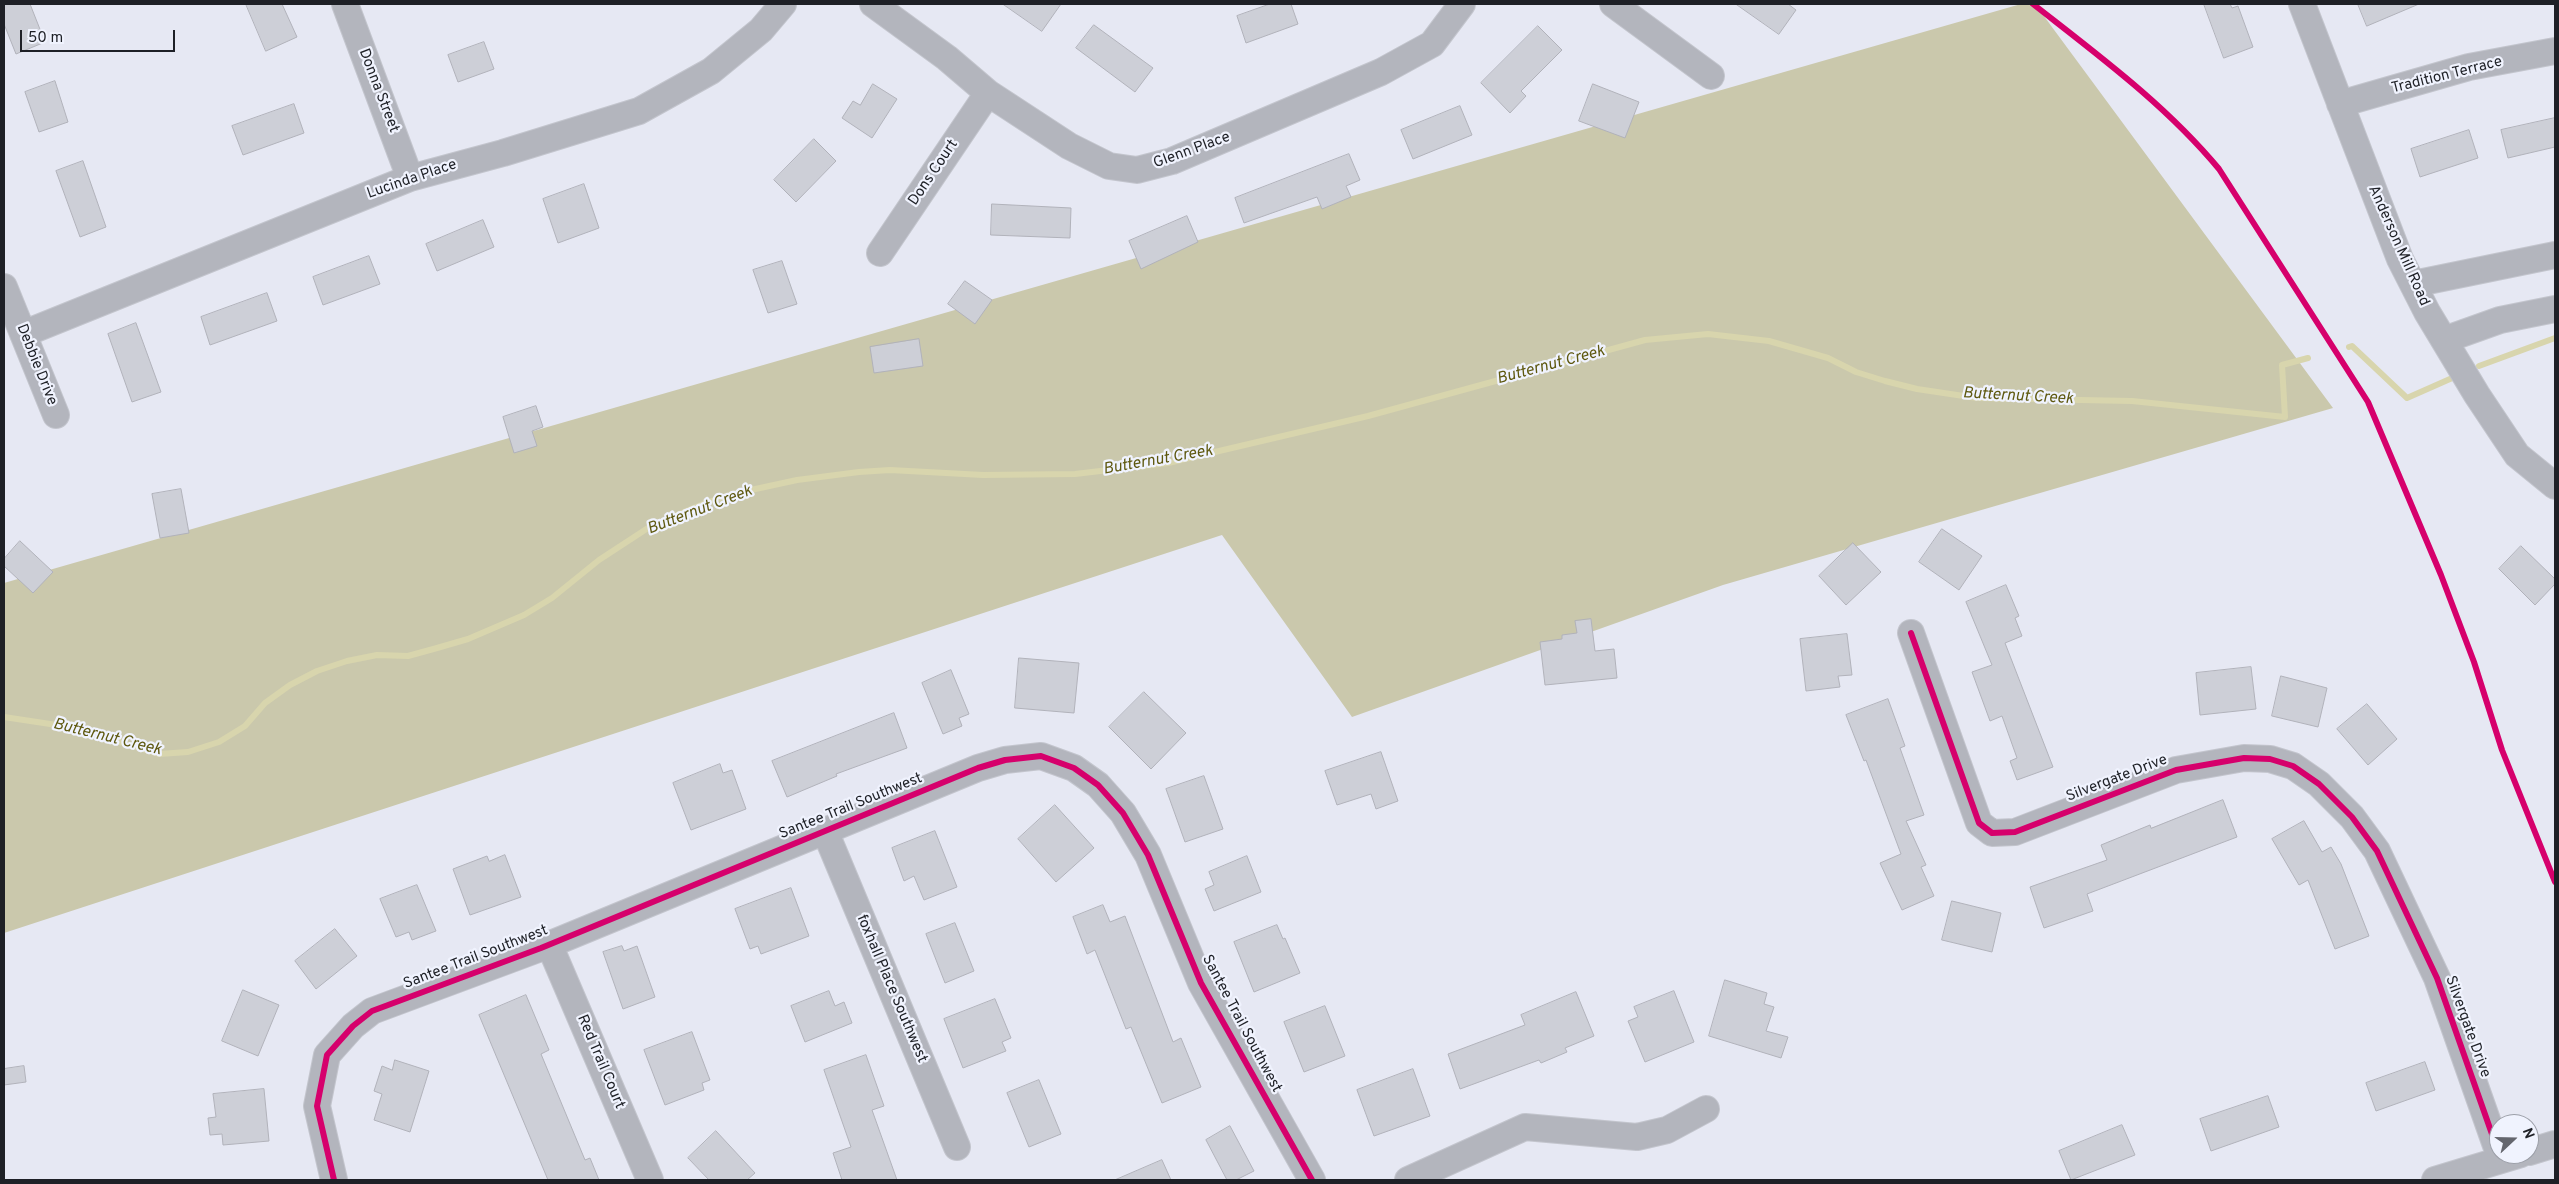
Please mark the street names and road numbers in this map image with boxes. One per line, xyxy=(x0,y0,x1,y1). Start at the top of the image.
street label: Donna Street xyxy=(354,47,402,135)
street label: Tradition Terrace xyxy=(2390,54,2504,98)
street label: Glenn Place xyxy=(1151,129,1233,173)
street label: Dons Court xyxy=(905,137,963,209)
street label: Lucinda Place xyxy=(365,156,459,204)
street label: Anderson Mill Road xyxy=(2363,183,2433,309)
street label: Debbie Drive xyxy=(12,322,60,408)
street label: Silvergate Drive xyxy=(2064,751,2170,807)
street label: Santee Trail Southwest xyxy=(777,770,925,844)
street label: foxhall Place Southwest xyxy=(852,912,930,1066)
street label: Santee Trail Southwest xyxy=(401,922,551,994)
street label: Santee Trail Southwest xyxy=(1197,952,1285,1096)
street label: Silvergate Drive xyxy=(2440,974,2494,1080)
street label: Red Trail Court xyxy=(572,1012,628,1112)

